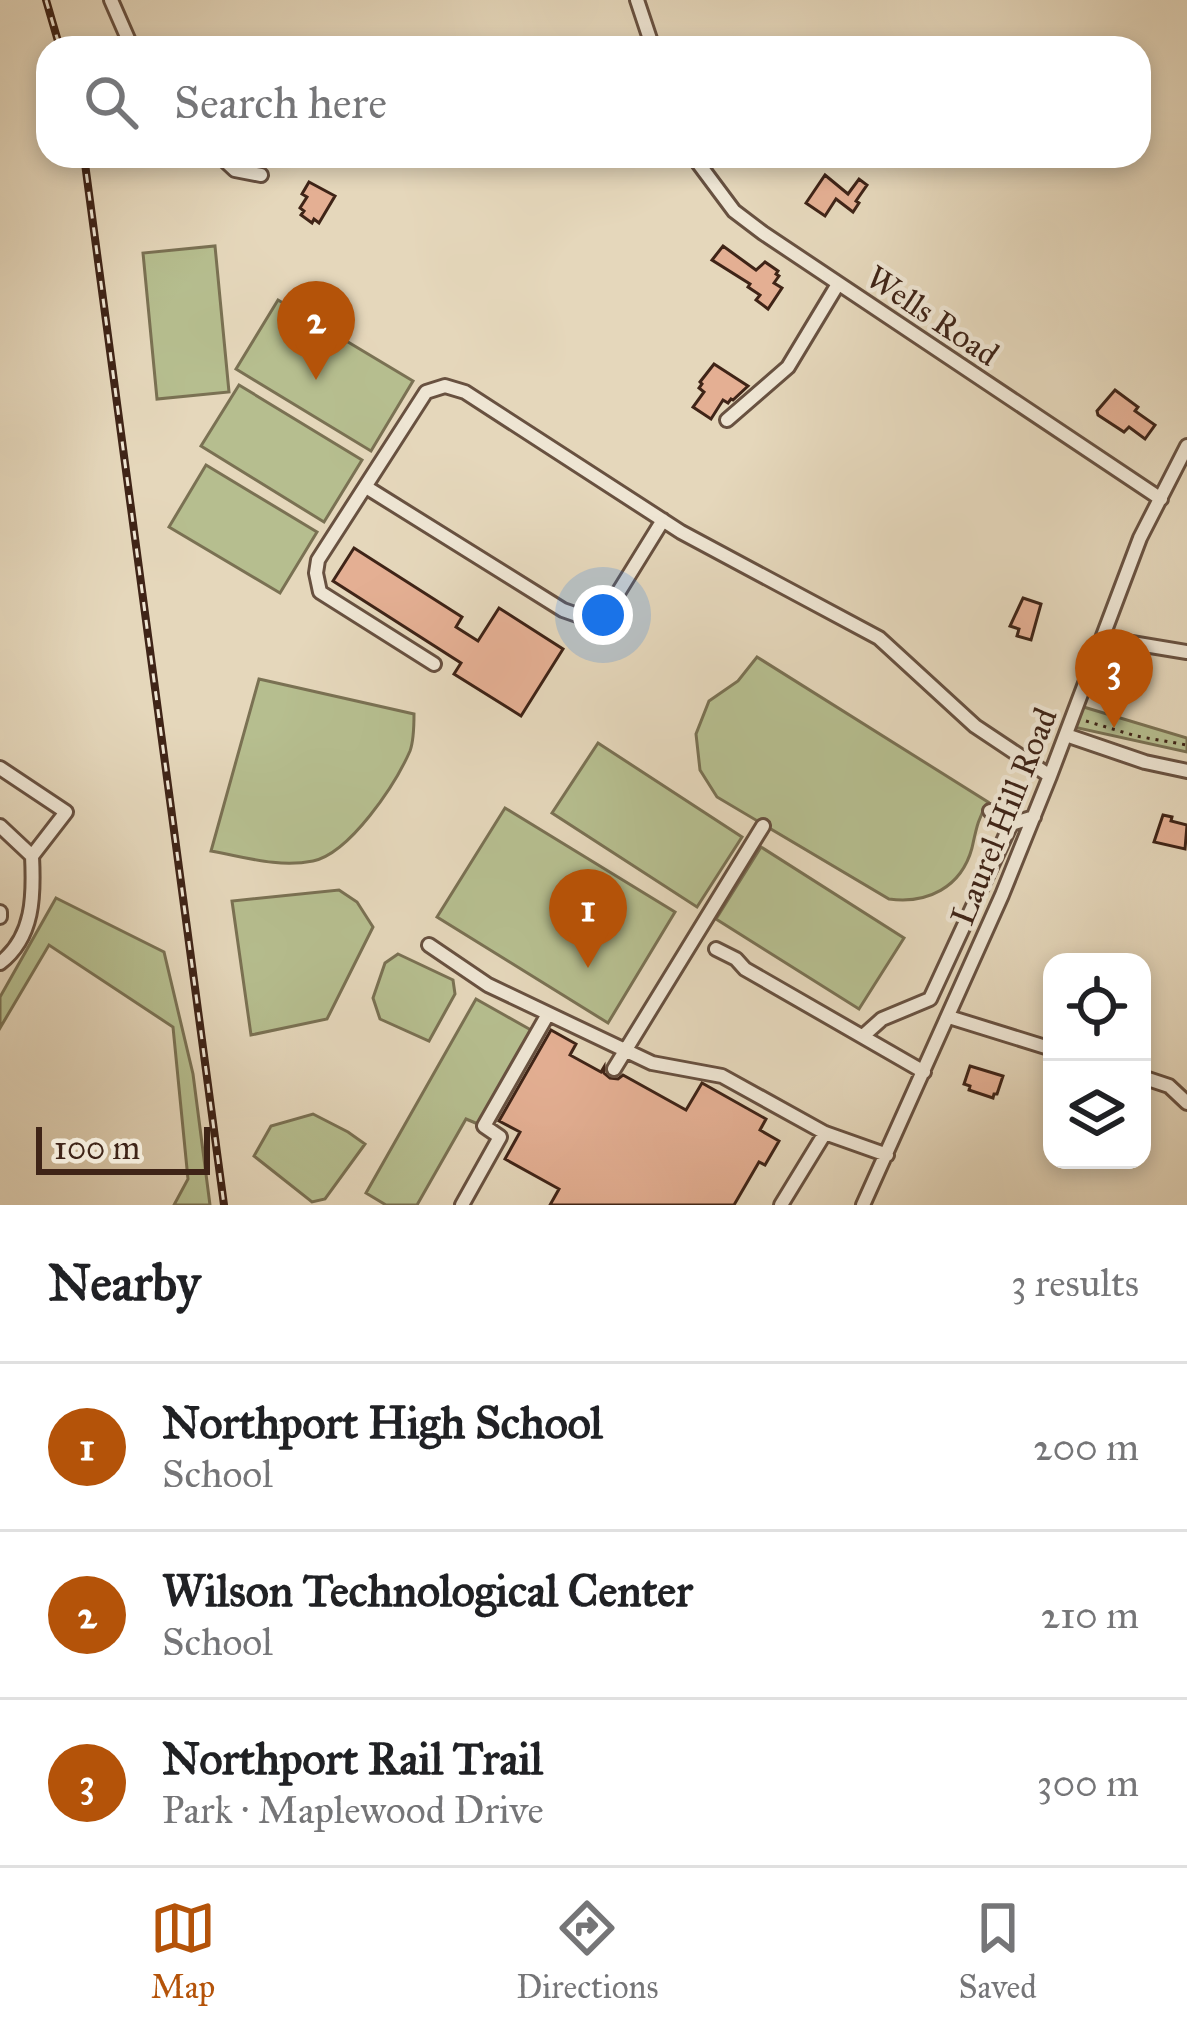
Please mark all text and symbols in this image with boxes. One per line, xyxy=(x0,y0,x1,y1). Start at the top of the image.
search box xyxy=(36,36,1151,168)
icon: search xyxy=(78,69,144,135)
text: Search here xyxy=(174,75,387,130)
street label: Wells Road xyxy=(859,257,1007,375)
pin: 2 xyxy=(277,281,355,380)
your location xyxy=(573,585,633,645)
pin: 3 xyxy=(1075,629,1153,728)
street label: Laurel Hill Road xyxy=(942,702,1066,931)
pin: 1 xyxy=(549,869,627,968)
map controls xyxy=(1043,953,1151,1169)
button: locate xyxy=(1043,953,1151,1061)
button: layers xyxy=(1043,1061,1151,1169)
scale bar xyxy=(36,1121,210,1174)
text: 100 m xyxy=(54,1128,140,1168)
text: Nearby xyxy=(48,1252,200,1314)
text: 3 results xyxy=(1011,1259,1139,1307)
text: Northport High School xyxy=(162,1395,603,1450)
text: 1 xyxy=(79,1423,95,1471)
text: 200 m xyxy=(1033,1423,1139,1471)
text: School xyxy=(162,1450,273,1498)
text: Wilson Technological Center xyxy=(162,1563,693,1618)
text: 2 xyxy=(77,1591,97,1639)
text: 210 m xyxy=(1041,1591,1139,1639)
text: School xyxy=(162,1618,273,1666)
text: Northport Rail Trail xyxy=(162,1731,543,1786)
text: 3 xyxy=(79,1759,95,1807)
text: 300 m xyxy=(1037,1759,1139,1807)
text: Park · Maplewood Drive xyxy=(162,1786,544,1834)
tab: Map xyxy=(150,1895,216,2007)
tab: Directions xyxy=(516,1895,658,2007)
tab: Saved xyxy=(959,1895,1037,2007)

